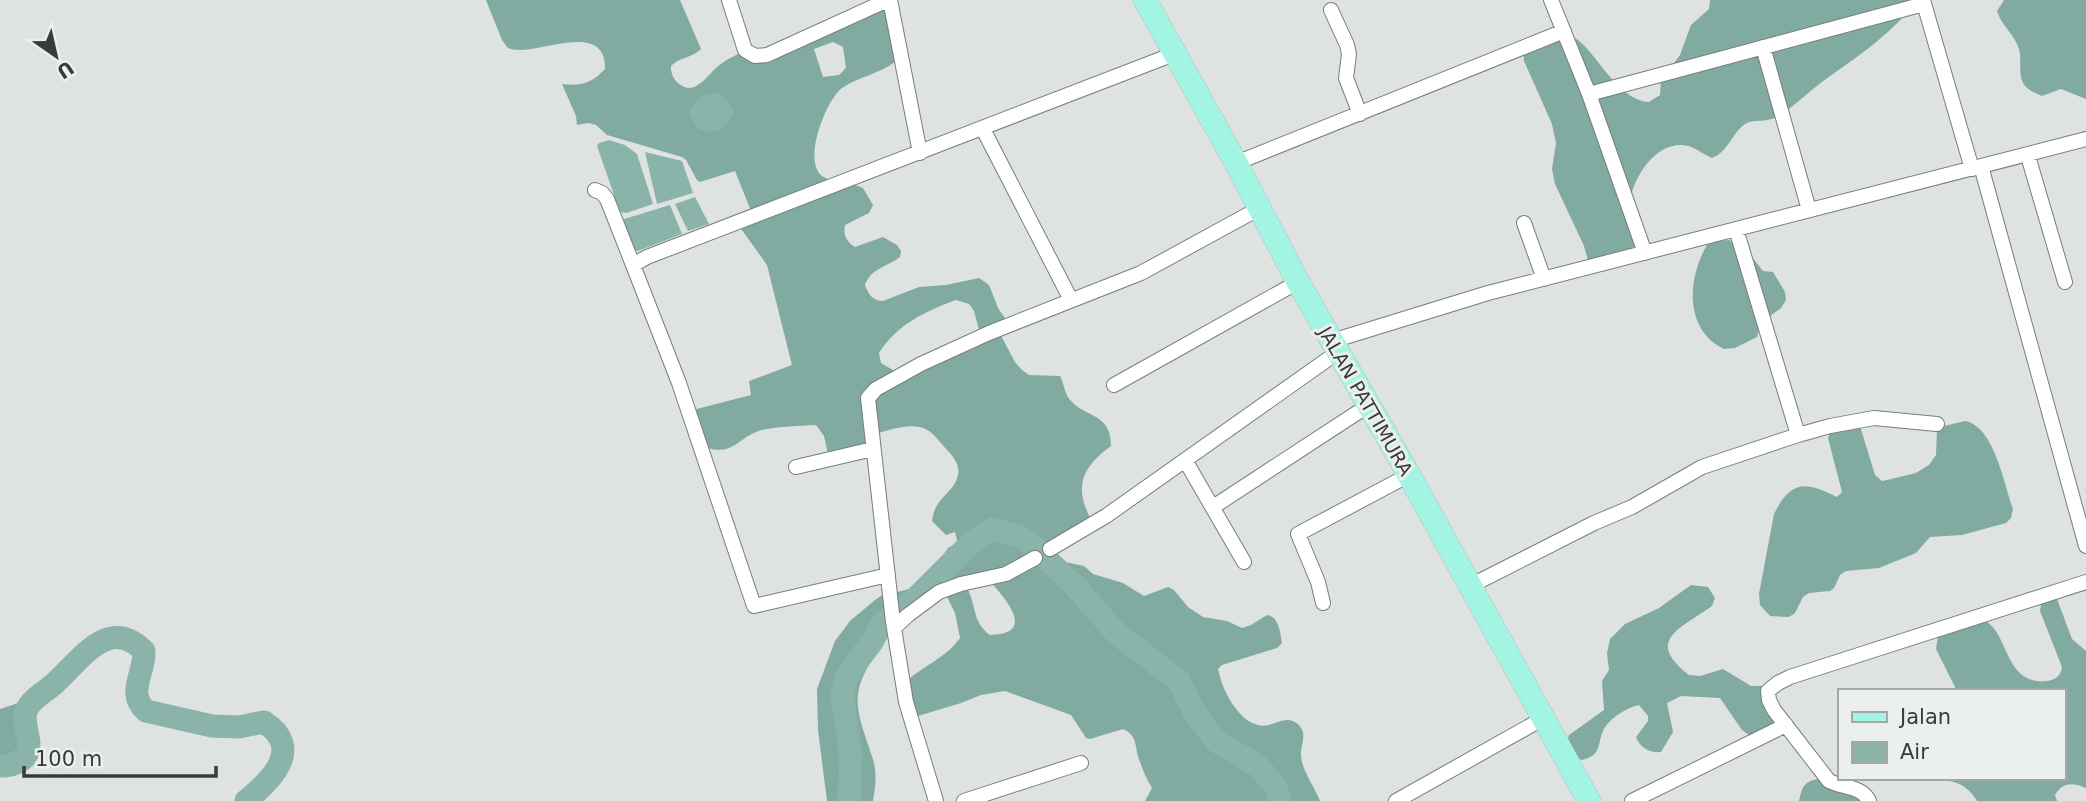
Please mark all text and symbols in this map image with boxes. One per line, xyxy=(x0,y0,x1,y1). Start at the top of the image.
north arrow xyxy=(21,21,91,91)
text: U xyxy=(53,57,78,84)
street label: JALAN PATTIMURA xyxy=(1314,322,1418,479)
legend xyxy=(1838,689,2065,780)
text: Jalan xyxy=(1898,705,1951,729)
scale bar xyxy=(24,734,217,778)
text: Air xyxy=(1900,740,1929,764)
text: 100 m xyxy=(35,747,102,771)

